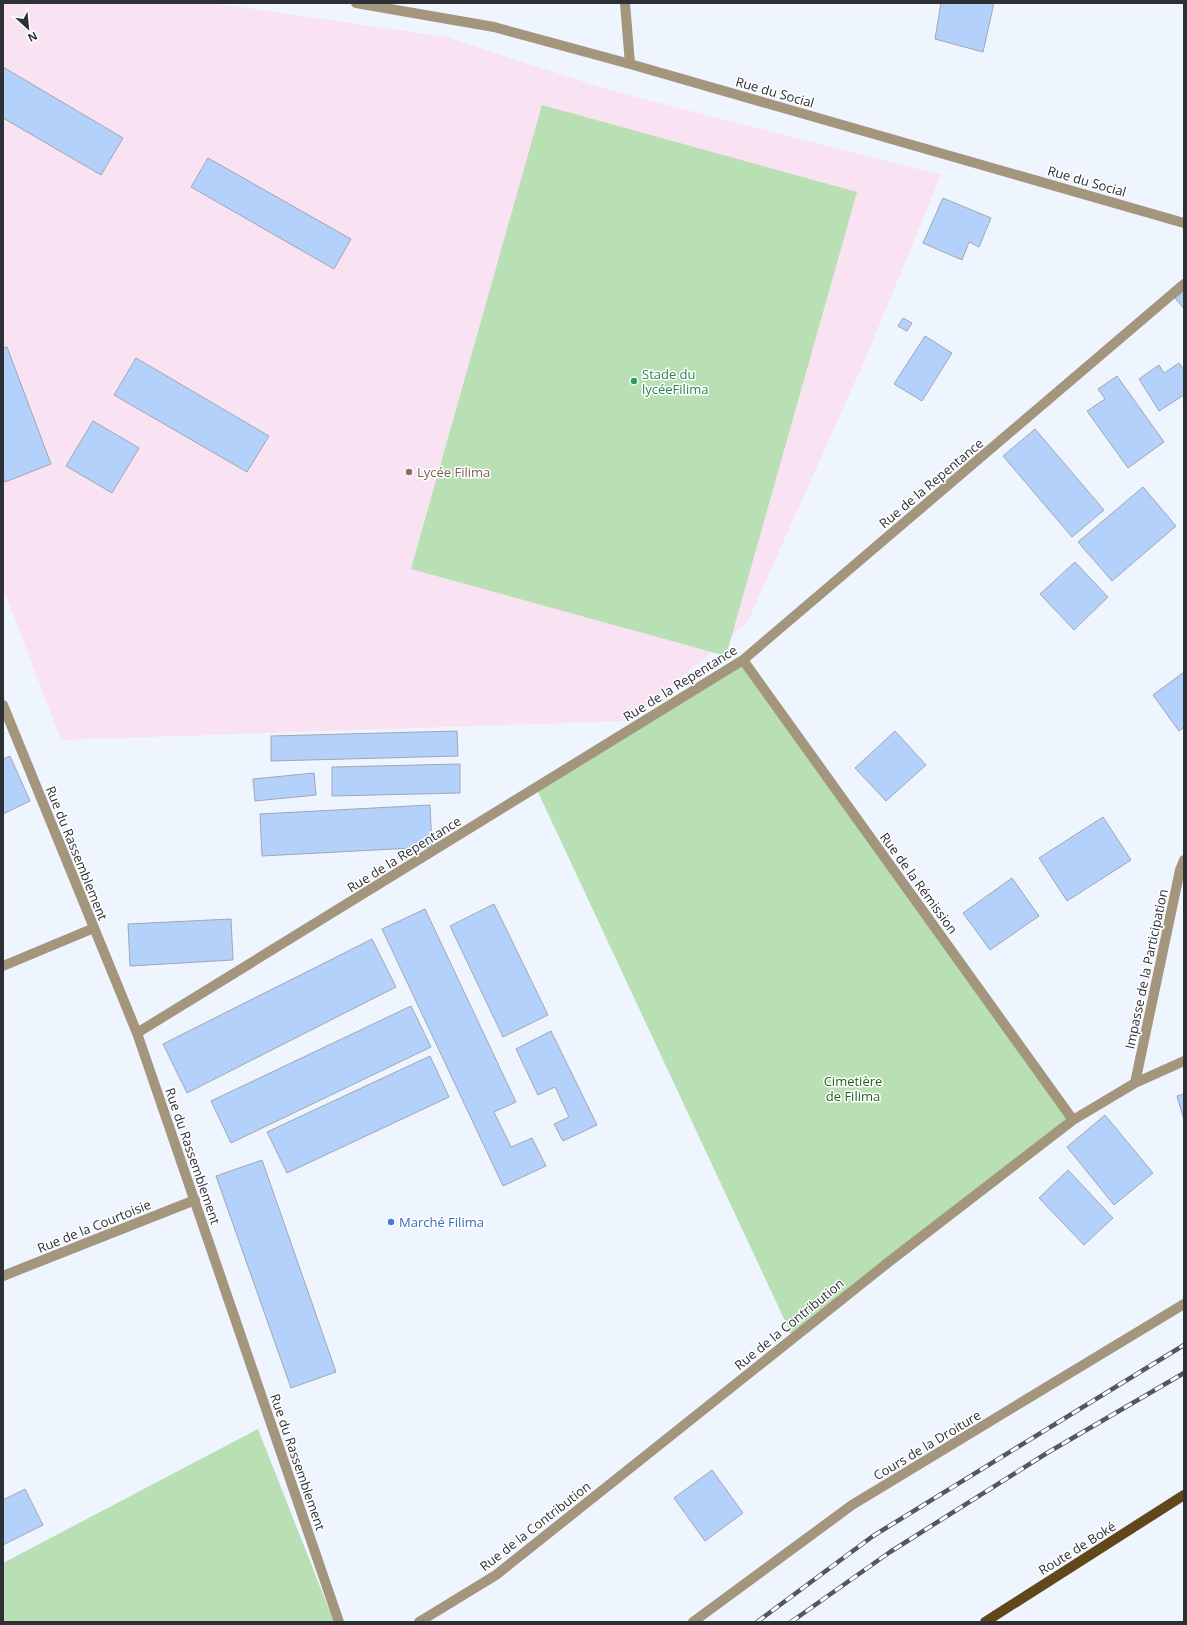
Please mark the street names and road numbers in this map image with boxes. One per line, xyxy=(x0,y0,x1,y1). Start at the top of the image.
street label: Rue du Social xyxy=(734,72,816,112)
street label: Rue du Social xyxy=(1046,161,1128,201)
street label: Rue de la Repentance xyxy=(875,434,987,532)
street label: Rue de la Repentance xyxy=(620,641,740,725)
street label: Rue du Rassemblement xyxy=(42,783,112,923)
street label: Rue de la Repentance xyxy=(344,812,464,896)
street label: Rue de la Rémission xyxy=(876,829,962,937)
street label: Impasse de la Participation xyxy=(1120,887,1172,1051)
street label: Rue du Rassemblement xyxy=(161,1085,225,1227)
street label: Rue de la Courtoisie xyxy=(35,1195,153,1257)
street label: Rue de la Contribution xyxy=(730,1274,848,1374)
street label: Rue du Rassemblement xyxy=(266,1391,330,1533)
street label: Cours de la Droiture xyxy=(870,1406,984,1484)
street label: Rue de la Contribution xyxy=(476,1477,594,1575)
street label: Route de Boké xyxy=(1035,1517,1119,1579)

